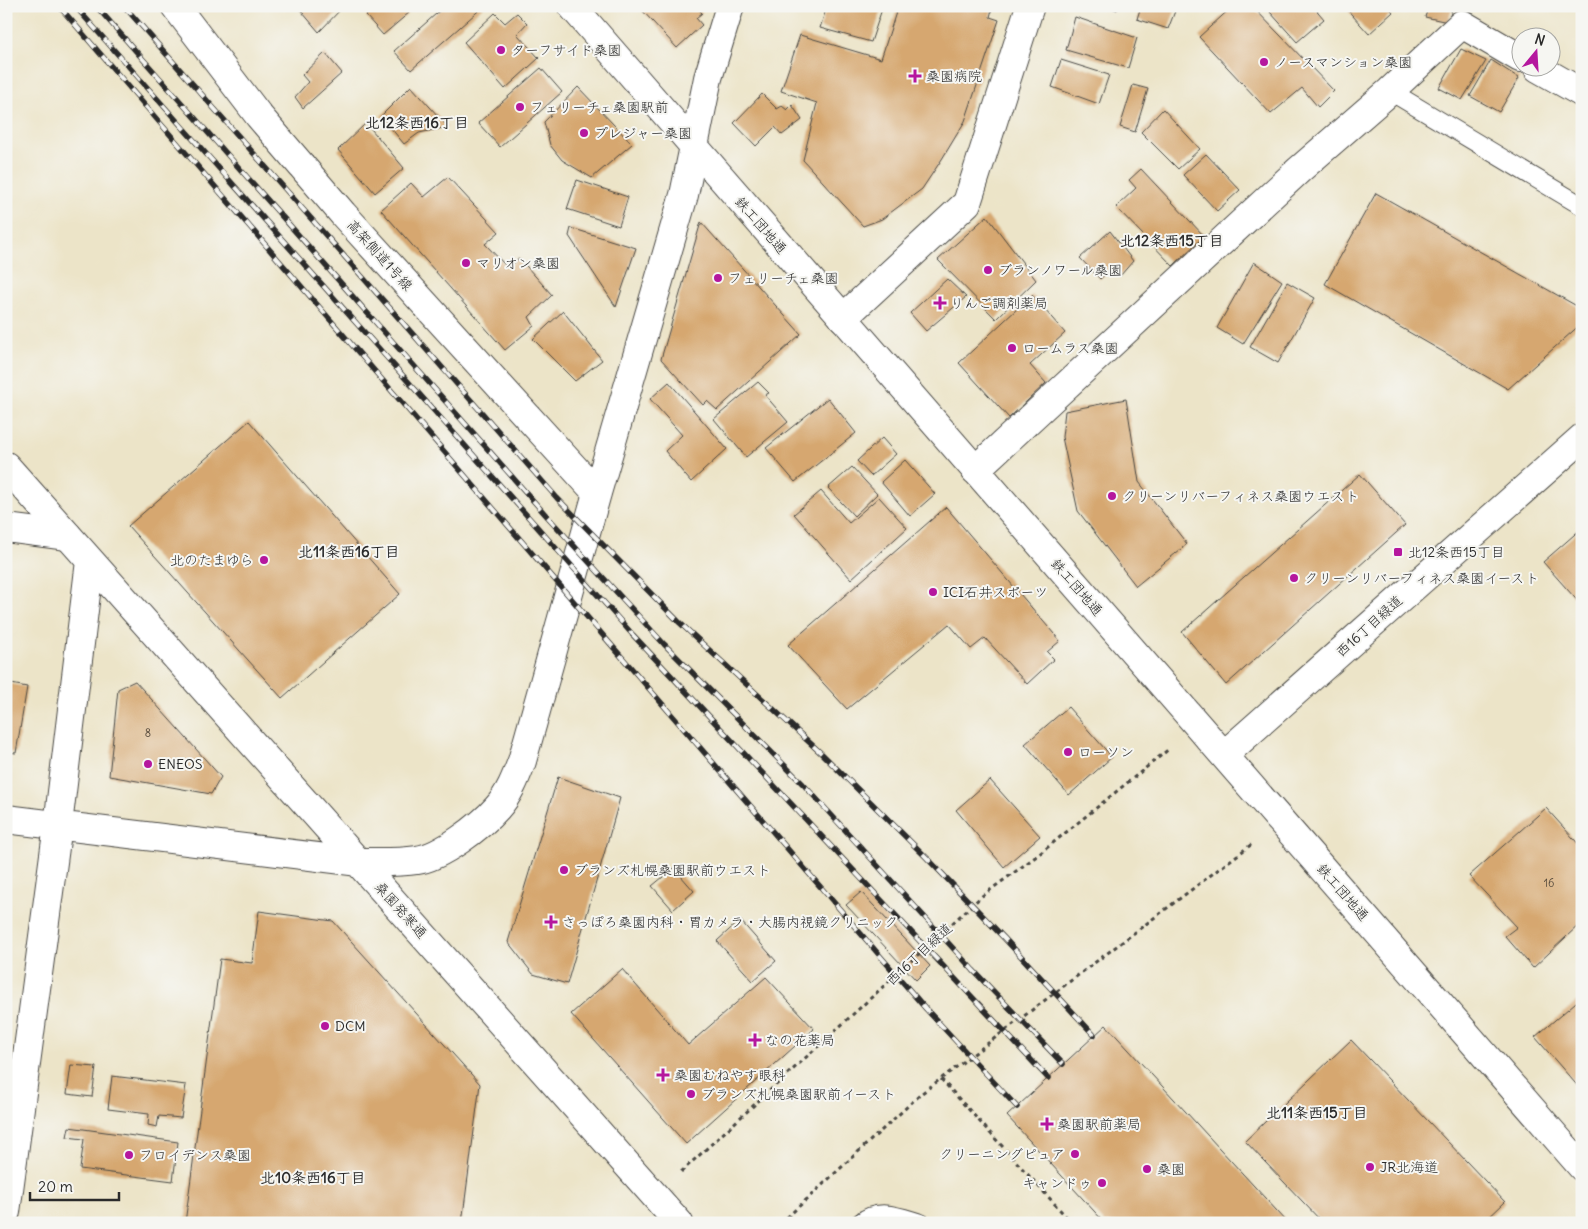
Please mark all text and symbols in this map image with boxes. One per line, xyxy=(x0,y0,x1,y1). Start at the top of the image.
north arrow xyxy=(1510,28,1560,78)
text: N xyxy=(1533,30,1547,50)
place label: ターフサイド桑園 xyxy=(511,41,622,59)
marker: ターフサイド桑園 xyxy=(495,44,507,56)
place label: ノースマンション桑園 xyxy=(1274,53,1412,71)
marker: ノースマンション桑園 xyxy=(1258,56,1270,68)
place label: 桑園病院 xyxy=(926,67,982,85)
marker: 桑園病院 xyxy=(908,69,922,83)
place label: フェリーチェ桑園駅前 xyxy=(530,98,669,116)
marker: フェリーチェ桑園駅前 xyxy=(514,101,526,113)
district label: 北12条西16丁目 xyxy=(365,113,469,132)
place label: プレジャー桑園 xyxy=(594,124,692,142)
marker: プレジャー桑園 xyxy=(578,127,590,139)
street label: 鉄工団地通 xyxy=(731,193,791,257)
street label: 高架側道1号線 xyxy=(343,216,417,294)
district label: 北12条西15丁目 xyxy=(1120,231,1224,250)
place label: マリオン桑園 xyxy=(476,254,560,272)
marker: マリオン桑園 xyxy=(460,257,472,269)
place label: ブランノワール桑園 xyxy=(998,261,1122,279)
marker: ブランノワール桑園 xyxy=(982,264,994,276)
place label: フェリーチェ桑園 xyxy=(728,269,839,287)
marker: フェリーチェ桑園 xyxy=(712,272,724,284)
place label: りんご調剤薬局 xyxy=(950,294,1048,312)
marker: りんご調剤薬局 xyxy=(934,297,946,309)
place label: ロームラス桑園 xyxy=(1022,339,1119,357)
marker: ロームラス桑園 xyxy=(1006,342,1018,354)
place label: クリーンリバーフィネス桑園ウエスト xyxy=(1122,487,1359,505)
marker: クリーンリバーフィネス桑園ウエスト xyxy=(1106,490,1118,502)
district label: 北11条西16丁目 xyxy=(298,542,400,561)
place label: 北12条西15丁目 xyxy=(1408,543,1505,561)
marker: 北12条西15丁目 xyxy=(1392,546,1404,558)
place label: 北のたまゆら xyxy=(170,551,254,569)
marker: 北のたまゆら xyxy=(258,554,270,566)
street label: 鉄工団地通 xyxy=(1047,555,1107,619)
place label: クリーンリバーフィネス桑園イースト xyxy=(1304,569,1539,587)
marker: クリーンリバーフィネス桑園イースト xyxy=(1288,572,1300,584)
place label: ICI石井スポーツ xyxy=(943,583,1048,601)
marker: ICI石井スポーツ xyxy=(927,586,939,598)
street label: 西16丁目緑道 xyxy=(1332,591,1406,661)
house number: 8 xyxy=(145,726,151,740)
place label: ローソン xyxy=(1078,743,1134,761)
marker: ローソン xyxy=(1062,746,1074,758)
place label: ENEOS xyxy=(158,755,203,773)
marker: ENEOS xyxy=(142,758,154,770)
street label: 鉄工団地通 xyxy=(1313,860,1373,924)
place label: ブランズ札幌桑園駅前ウエスト xyxy=(574,861,771,879)
marker: ブランズ札幌桑園駅前ウエスト xyxy=(558,864,570,876)
house number: 16 xyxy=(1544,876,1554,890)
street label: 桑園発寒通 xyxy=(371,878,431,942)
place label: さっぽろ桑園内科・胃カメラ・大腸内視鏡クリニック xyxy=(562,913,898,931)
marker: さっぽろ桑園内科・胃カメラ・大腸内視鏡クリニック xyxy=(544,915,558,929)
street label: 西16丁目緑道 xyxy=(882,919,956,989)
place label: DCM xyxy=(335,1017,366,1035)
marker: DCM xyxy=(319,1020,331,1032)
place label: なの花薬局 xyxy=(765,1031,835,1049)
marker: なの花薬局 xyxy=(749,1034,761,1046)
place label: 桑園むねやす眼科 xyxy=(674,1066,786,1084)
marker: 桑園むねやす眼科 xyxy=(656,1068,670,1082)
place label: ブランズ札幌桑園駅前イースト xyxy=(701,1085,896,1103)
marker: ブランズ札幌桑園駅前イースト xyxy=(685,1088,697,1100)
district label: 北11条西15丁目 xyxy=(1266,1103,1368,1122)
place label: 桑園駅前薬局 xyxy=(1057,1115,1141,1133)
marker: 桑園駅前薬局 xyxy=(1041,1118,1053,1130)
place label: クリーニングピュア xyxy=(939,1145,1065,1163)
place label: フロイデンス桑園 xyxy=(139,1146,251,1164)
marker: クリーニングピュア xyxy=(1069,1148,1081,1160)
marker: フロイデンス桑園 xyxy=(123,1149,135,1161)
place label: JR北海道 xyxy=(1380,1158,1438,1176)
place label: 桑園 xyxy=(1157,1160,1185,1178)
marker: JR北海道 xyxy=(1364,1161,1376,1173)
marker: 桑園 xyxy=(1141,1163,1153,1175)
district label: 北10条西16丁目 xyxy=(260,1168,366,1187)
scale bar xyxy=(30,1169,119,1201)
place label: キャンドゥ xyxy=(1022,1174,1092,1192)
text: 20 m xyxy=(38,1177,73,1196)
marker: キャンドゥ xyxy=(1096,1177,1108,1189)

